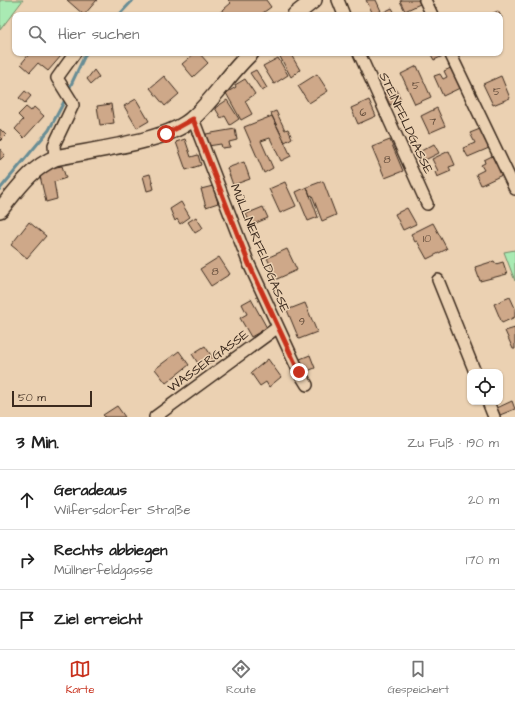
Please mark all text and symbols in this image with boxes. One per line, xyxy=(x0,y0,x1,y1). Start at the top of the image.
search box xyxy=(12,12,503,56)
icon: search xyxy=(26,23,48,45)
text: Hier suchen xyxy=(58,24,139,45)
street label: STEINFELDGASSE xyxy=(375,69,438,177)
house number: 5 xyxy=(412,78,420,93)
house number: 5 xyxy=(493,84,501,99)
house number: 6 xyxy=(360,105,367,120)
house number: 7 xyxy=(430,114,437,129)
route start xyxy=(157,125,175,143)
house number: 8 xyxy=(383,152,391,167)
street label: MÜLLNERFELDGASSE xyxy=(226,181,294,315)
house number: 10 xyxy=(423,231,431,246)
house number: 8 xyxy=(211,264,219,279)
house number: 9 xyxy=(299,314,305,329)
street label: WASSERGASSE xyxy=(164,325,252,396)
route end xyxy=(290,363,308,381)
map controls xyxy=(467,369,503,405)
button: locate xyxy=(467,369,503,405)
scale bar xyxy=(12,389,92,408)
text: 50 m xyxy=(18,390,46,405)
text: 3 Min. xyxy=(16,431,59,455)
text: Zu Fuß · 190 m xyxy=(407,434,499,452)
text: Geradeaus xyxy=(54,480,127,501)
icon: ahead xyxy=(16,489,38,511)
text: 20 m xyxy=(468,491,499,509)
text: Wilfersdorfer Straße xyxy=(54,501,191,519)
text: Rechts abbiegen xyxy=(54,540,168,561)
icon: right xyxy=(16,549,38,571)
text: 170 m xyxy=(466,551,499,569)
text: Müllnerfeldgasse xyxy=(54,561,153,579)
icon: arrive xyxy=(16,609,38,631)
text: Ziel erreicht xyxy=(54,609,143,630)
tab: Karte xyxy=(66,658,94,697)
tab: Route xyxy=(226,658,256,697)
tab: Gespeichert xyxy=(388,658,449,697)

